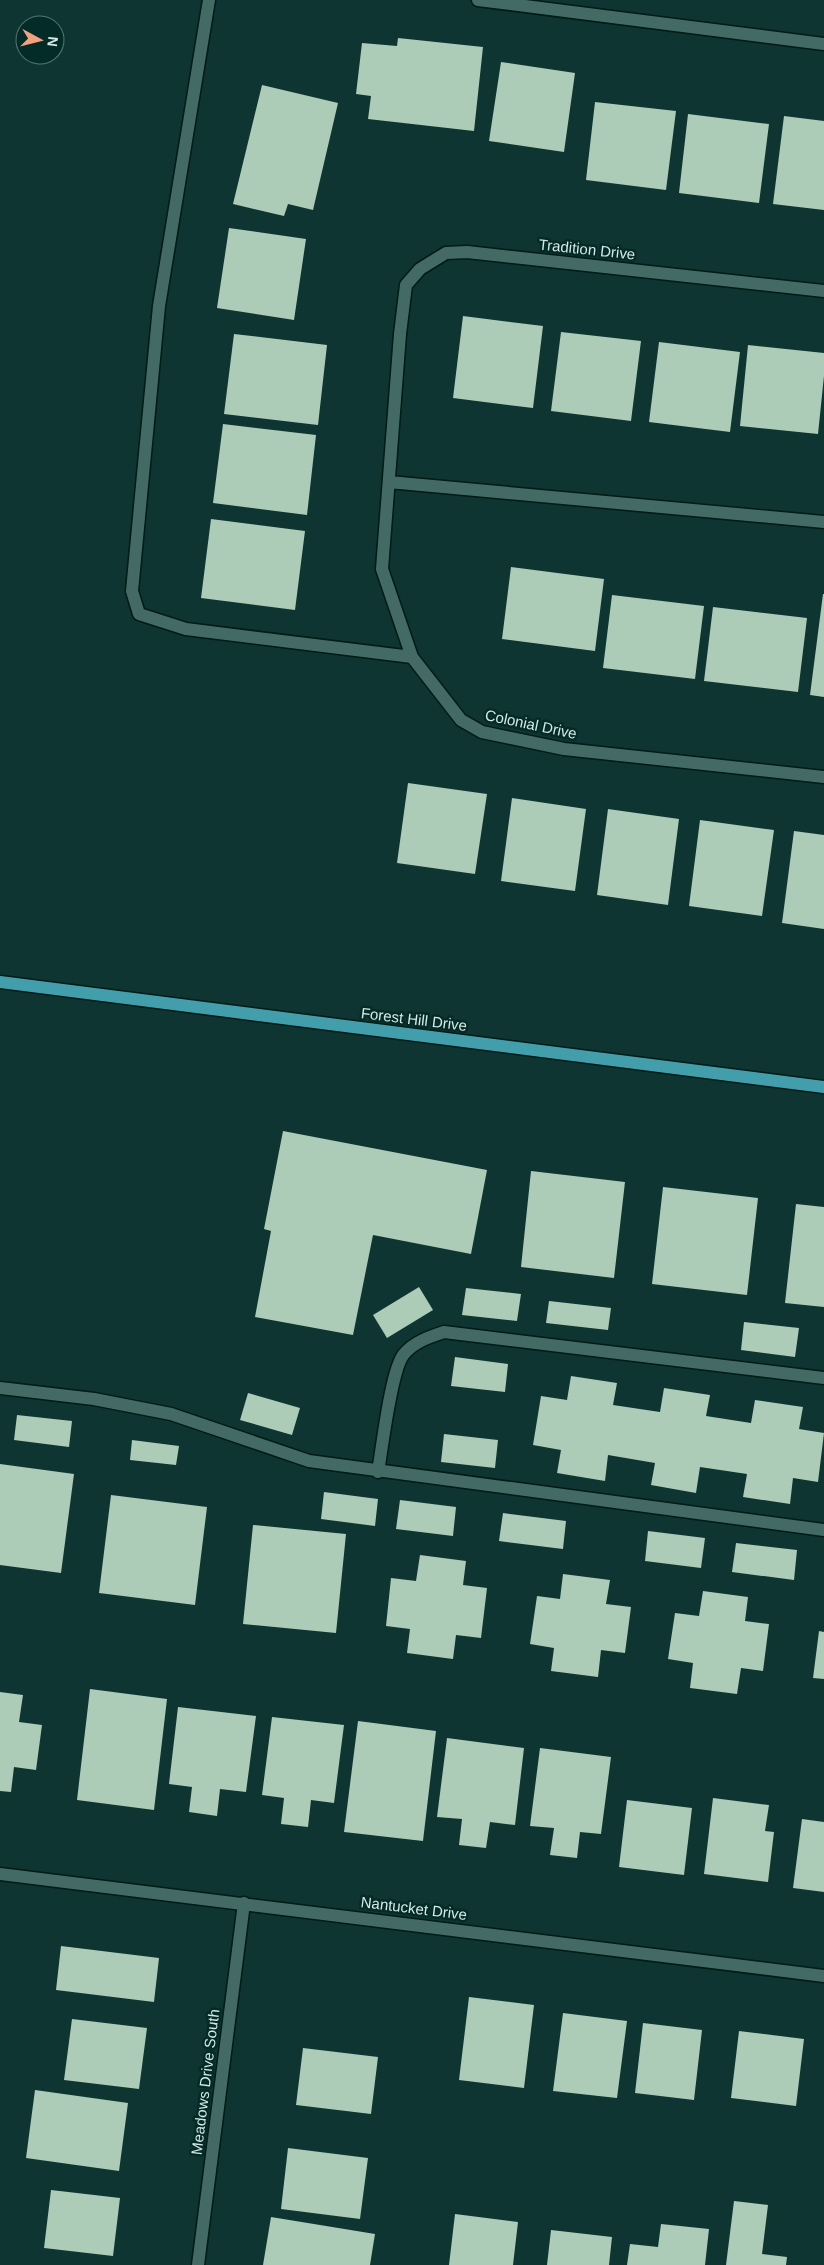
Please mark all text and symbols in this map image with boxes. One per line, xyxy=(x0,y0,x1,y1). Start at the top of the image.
north arrow xyxy=(15,15,65,65)
text: N xyxy=(44,36,61,48)
street label: Tradition Drive xyxy=(538,235,636,263)
street label: Colonial Drive xyxy=(484,706,578,742)
street label: Forest Hill Drive xyxy=(360,1004,468,1034)
street label: Nantucket Drive xyxy=(360,1893,468,1923)
street label: Meadows Drive South xyxy=(188,2008,222,2156)

